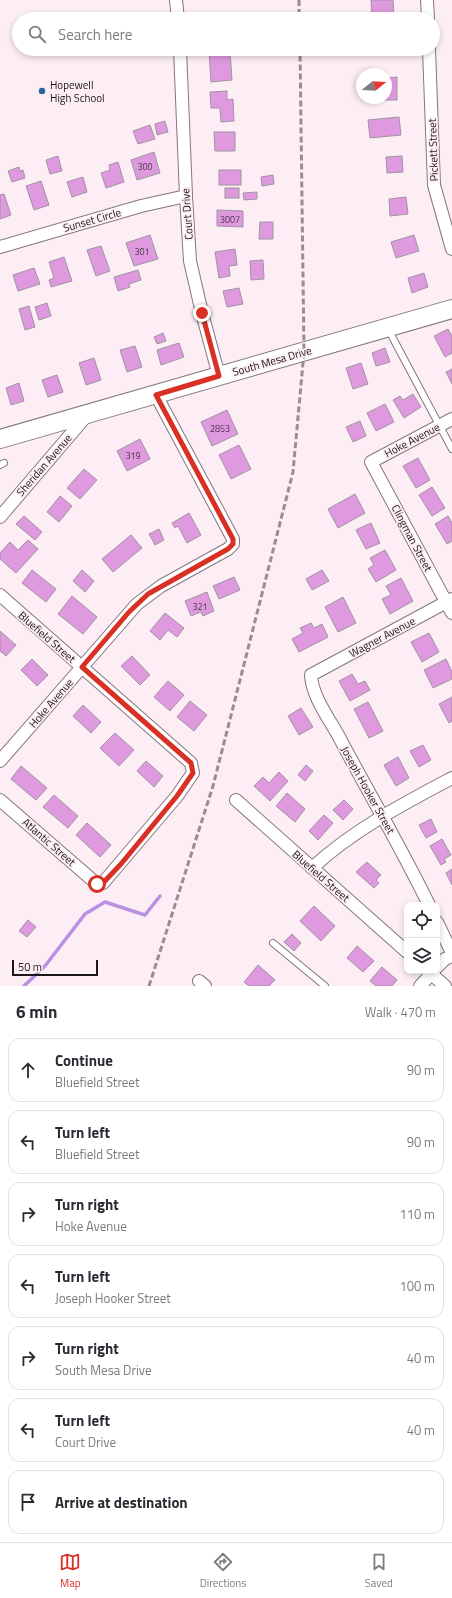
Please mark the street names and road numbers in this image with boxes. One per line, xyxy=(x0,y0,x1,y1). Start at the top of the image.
street label: Pickett Street xyxy=(424,118,442,182)
street label: Court Drive xyxy=(177,187,197,240)
street label: Sunset Circle xyxy=(61,204,123,236)
street label: South Mesa Drive xyxy=(231,342,314,380)
street label: Hoke Avenue xyxy=(381,418,443,461)
street label: Sheridan Avenue xyxy=(12,430,76,500)
street label: Clingman Street xyxy=(388,502,436,574)
street label: Bluefield Street xyxy=(15,608,79,667)
street label: Wagner Avenue xyxy=(346,613,418,661)
street label: Hoke Avenue xyxy=(25,675,77,731)
street label: Joseph Hooker Street xyxy=(337,743,399,837)
street label: Atlantic Street xyxy=(19,814,79,870)
street label: Bluefield Street xyxy=(289,847,353,906)

